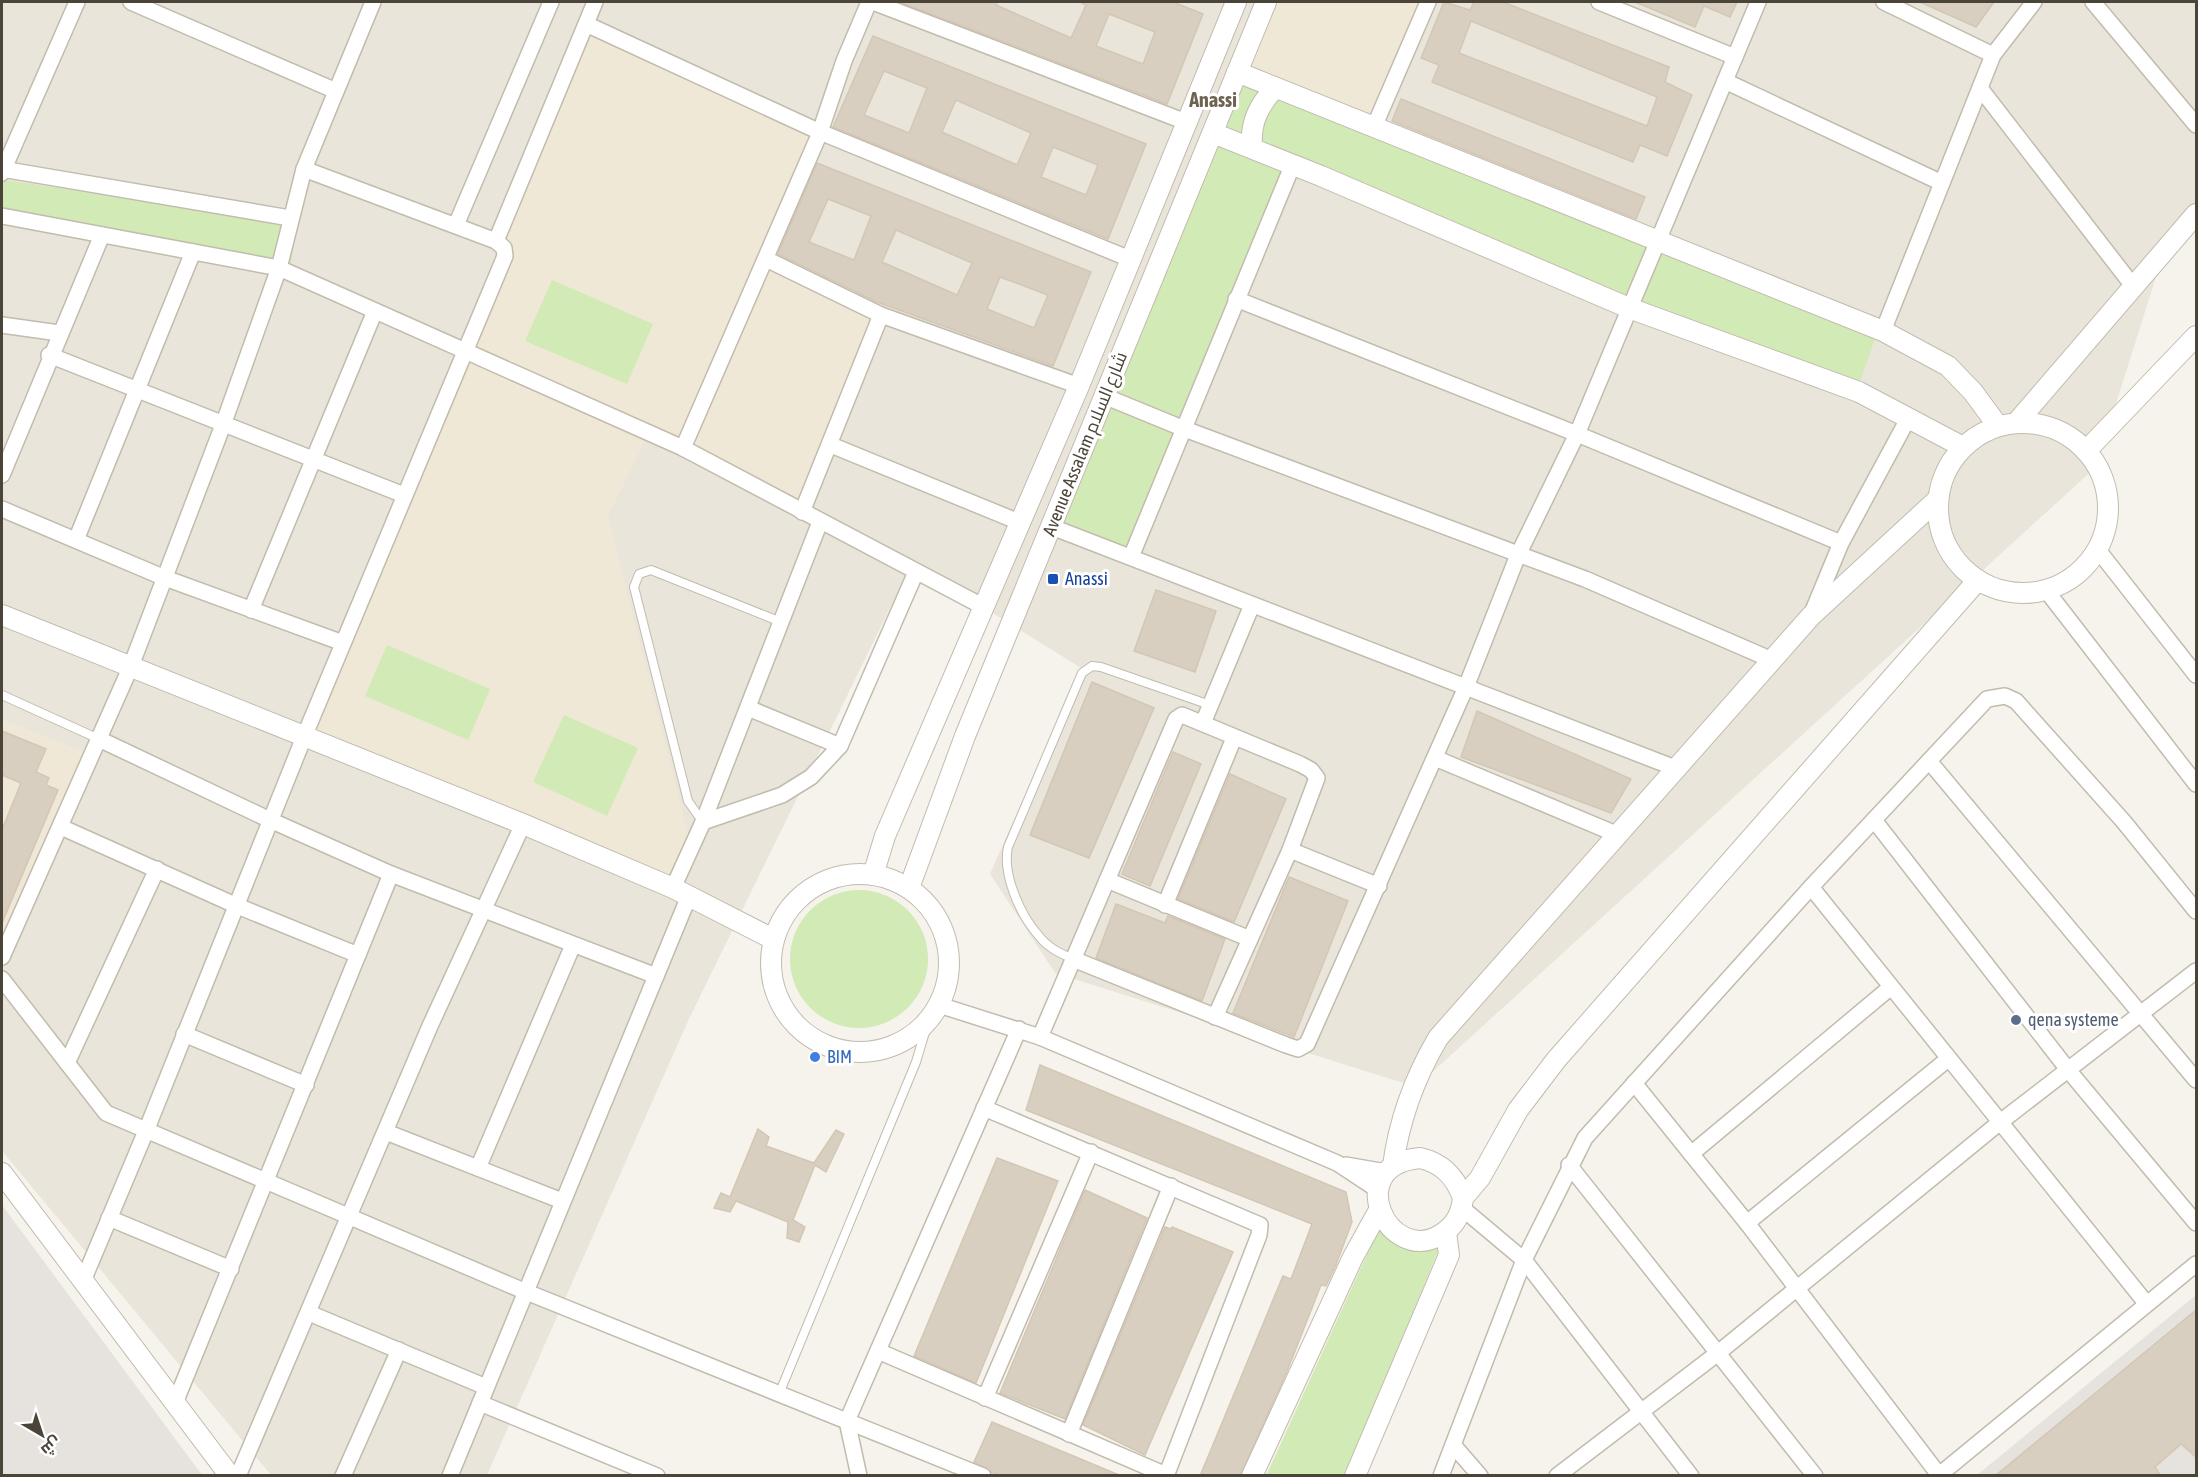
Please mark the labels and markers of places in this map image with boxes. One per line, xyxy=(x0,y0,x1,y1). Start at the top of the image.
place label: Anassi xyxy=(1065,568,1108,589)
marker: Anassi xyxy=(1046,572,1060,586)
place label: qena systeme xyxy=(2028,1009,2119,1030)
marker: qena systeme xyxy=(2009,1013,2023,1027)
place label: BIM xyxy=(827,1046,852,1067)
marker: BIM xyxy=(808,1050,822,1064)

